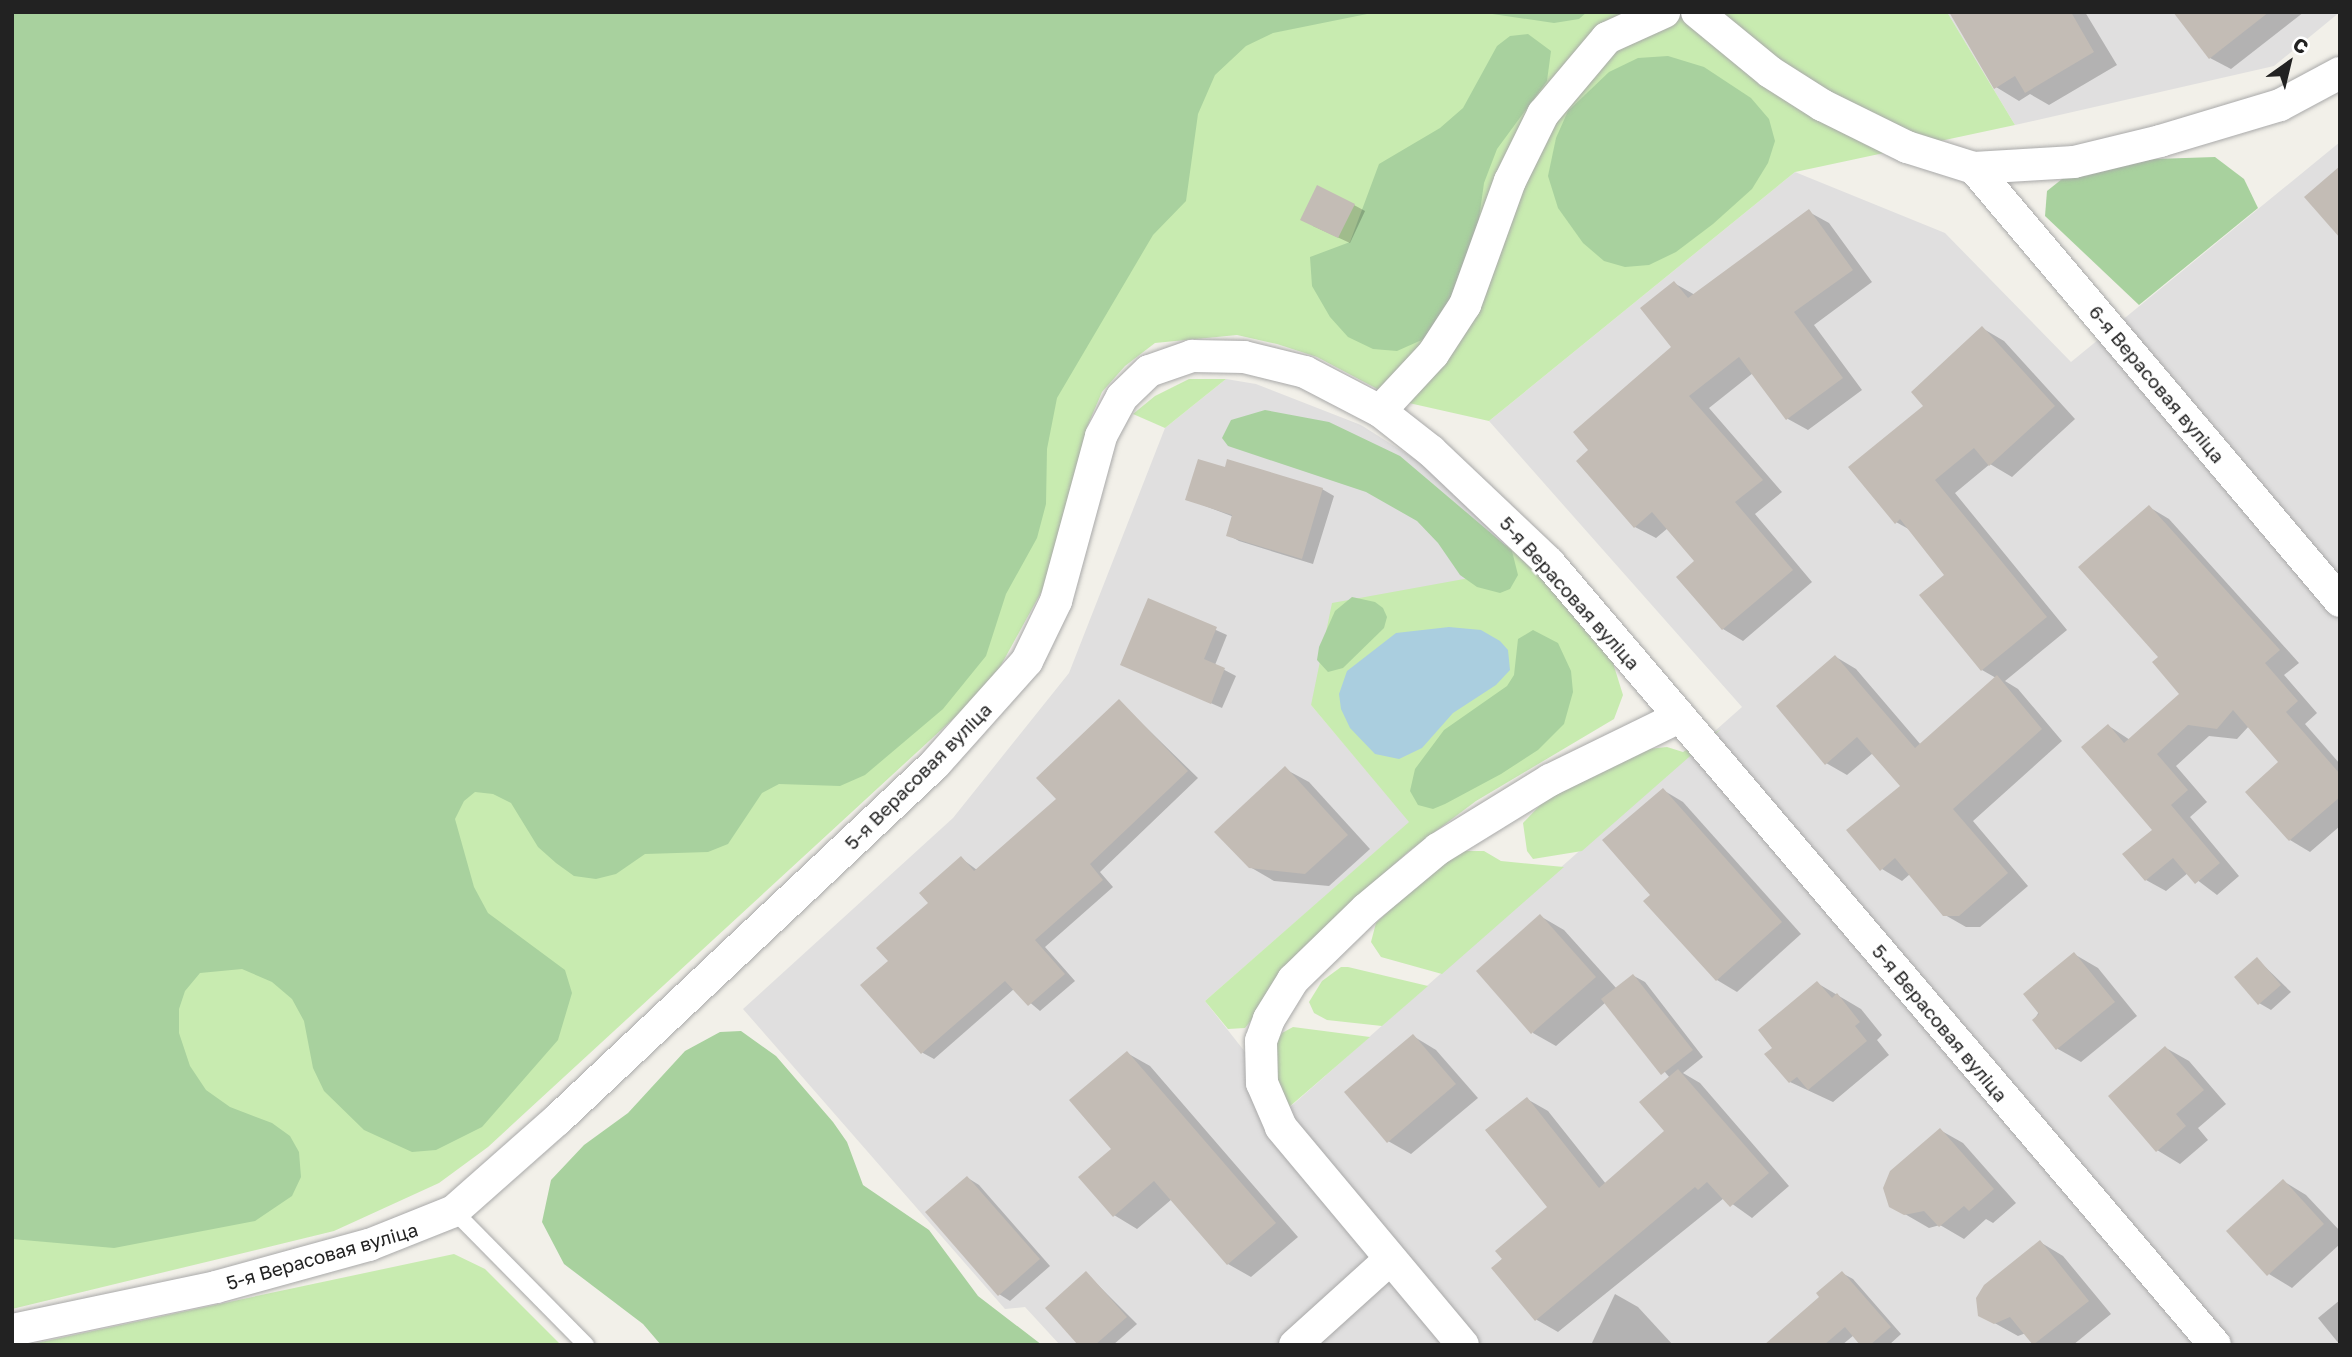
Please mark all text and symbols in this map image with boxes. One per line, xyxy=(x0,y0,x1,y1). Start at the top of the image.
north arrow xyxy=(2254,28,2324,98)
text: С xyxy=(2289,32,2313,58)
street label: 6-я Верасовая вуліца xyxy=(2084,301,2230,467)
street label: 5-я Верасовая вуліца xyxy=(1495,512,1645,674)
street label: 5-я Верасовая вуліца xyxy=(840,698,996,854)
street label: 5-я Верасовая вуліца xyxy=(1868,940,2012,1106)
street label: 5-я Верасовая вуліца xyxy=(224,1218,420,1294)

